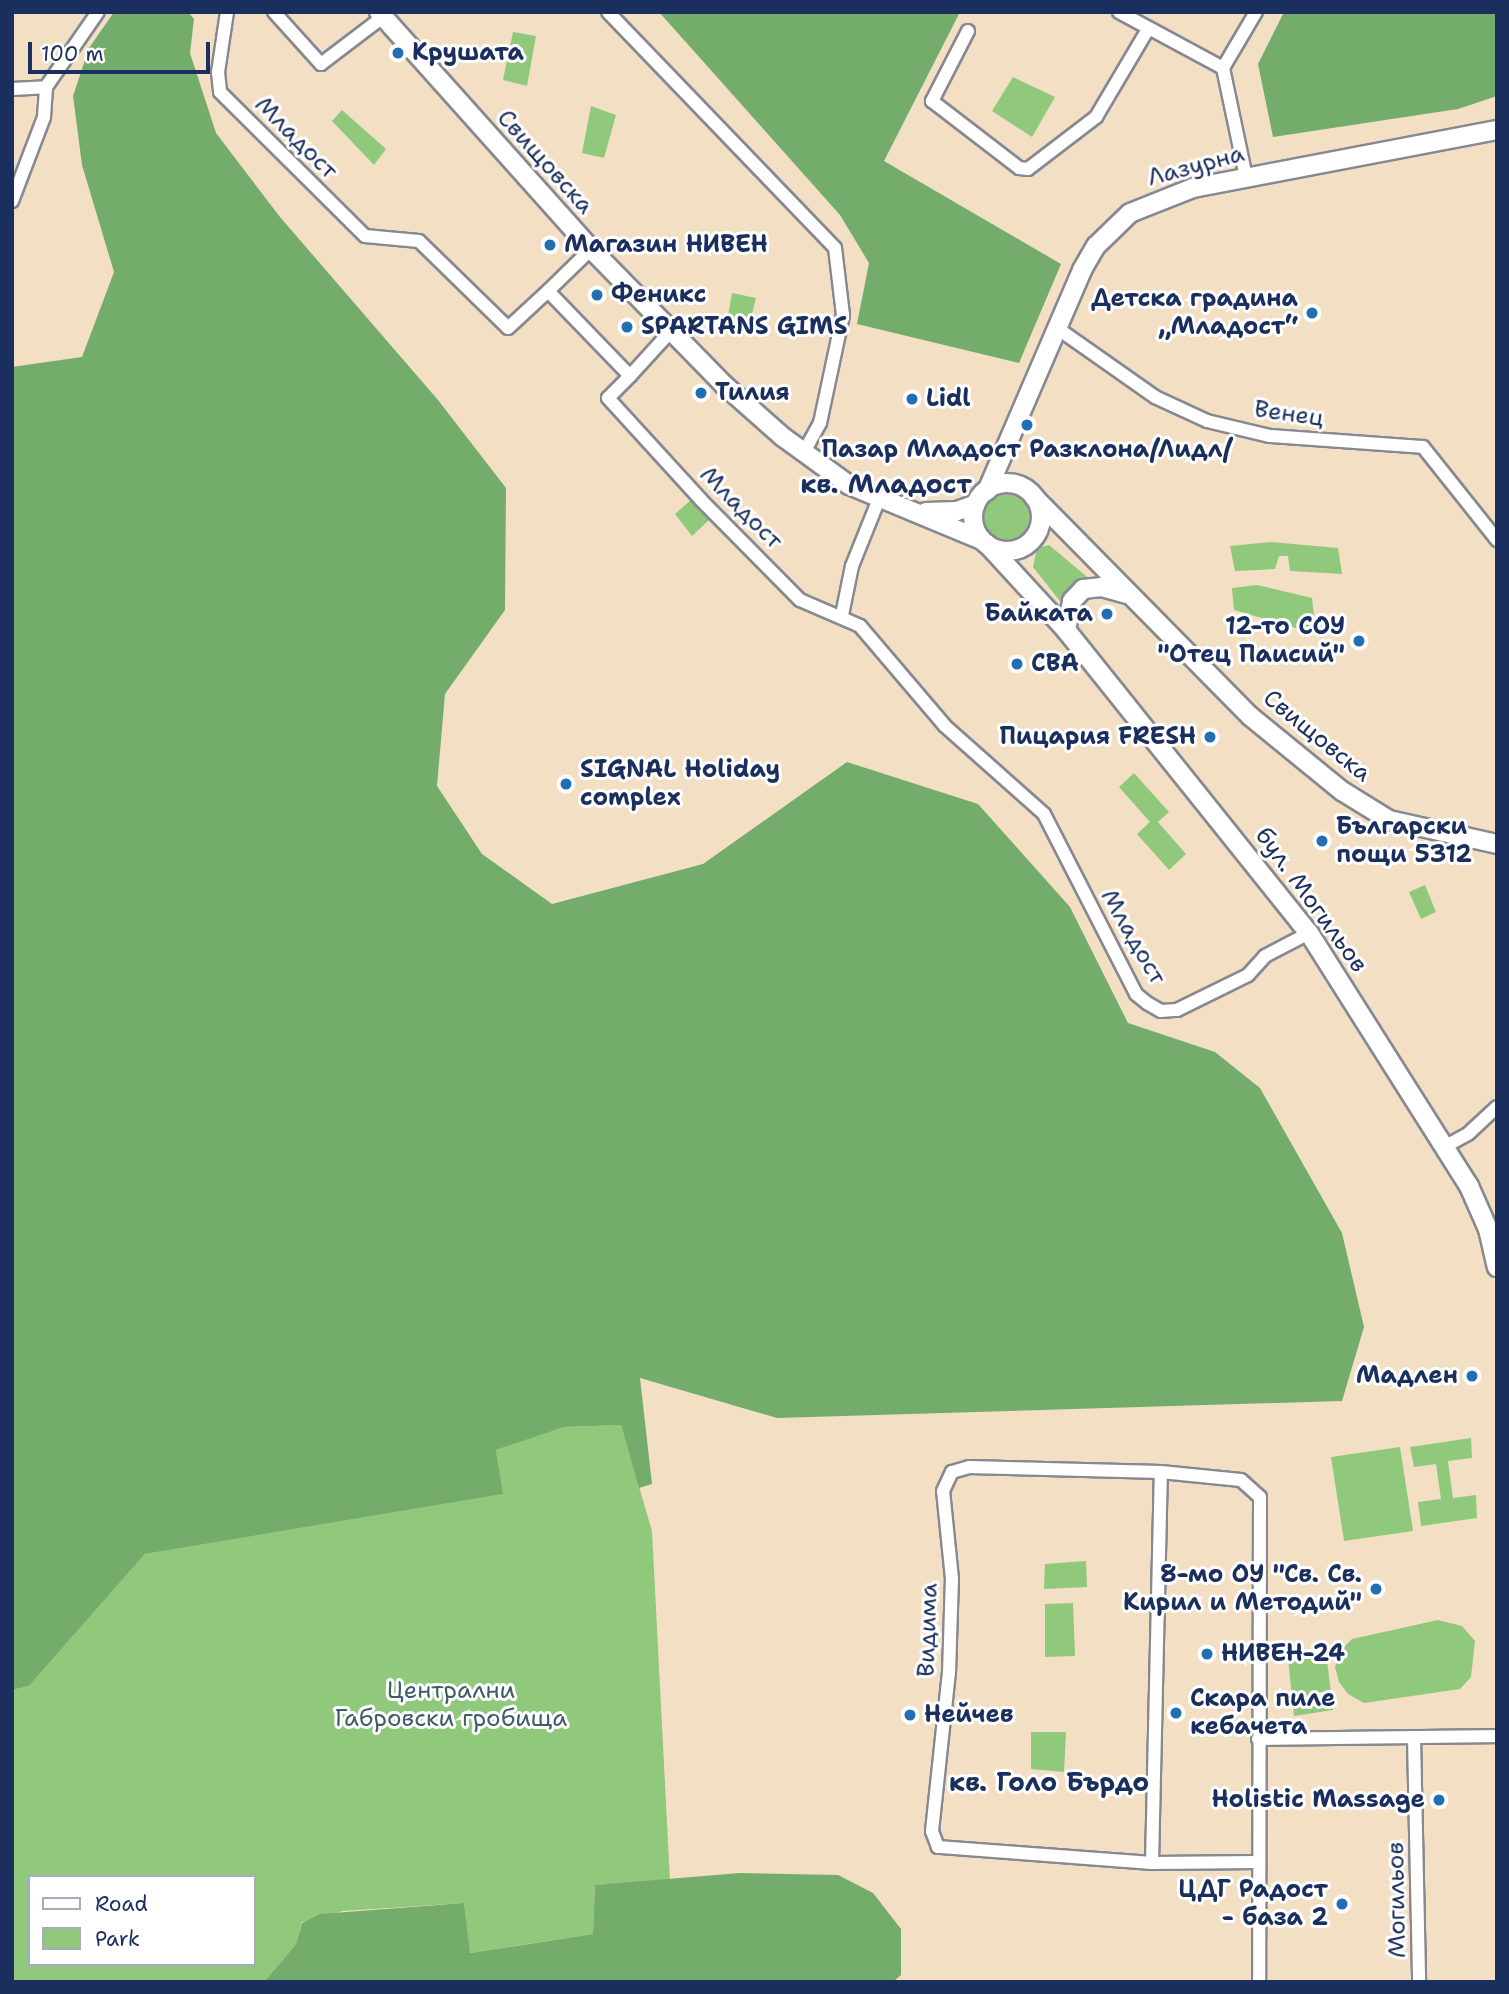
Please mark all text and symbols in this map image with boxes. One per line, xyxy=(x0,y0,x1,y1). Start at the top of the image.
scale bar xyxy=(32,28,214,72)
place label: Крушата xyxy=(412,39,524,67)
text: 100 m xyxy=(41,40,104,68)
marker: Крушата xyxy=(390,45,406,61)
street label: Младост xyxy=(249,91,343,185)
street label: Свищовска xyxy=(491,104,599,220)
street label: Лазурна xyxy=(1144,139,1248,193)
place label: Магазин НИВЕН xyxy=(564,231,768,259)
marker: Магазин НИВЕН xyxy=(542,237,558,253)
place label: Феникс xyxy=(611,281,706,309)
place label: Детска градина „Младост“ xyxy=(1091,285,1298,341)
marker: Феникс xyxy=(589,287,605,303)
marker: Детска градина „Младост“ xyxy=(1304,305,1320,321)
place label: SPARTANS GIMS xyxy=(641,313,847,341)
marker: SPARTANS GIMS xyxy=(619,319,635,335)
place label: Тилия xyxy=(715,379,790,407)
marker: Тилия xyxy=(693,385,709,401)
place label: Lidl xyxy=(926,385,971,413)
marker: Lidl xyxy=(904,391,920,407)
street label: Венец xyxy=(1252,395,1326,433)
marker: Пазар Младост Разклона/Лидл/ xyxy=(1019,417,1035,433)
place label: Пазар Младост Разклона/Лидл/ xyxy=(822,436,1232,464)
street label: Младост xyxy=(694,461,788,555)
district label: кв. Младост xyxy=(800,468,972,500)
place label: Байката xyxy=(984,600,1093,628)
marker: Байката xyxy=(1099,606,1115,622)
place label: 12-то СОУ "Отец Паисий" xyxy=(1157,613,1345,669)
marker: 12-то СОУ "Отец Паисий" xyxy=(1351,633,1367,649)
place label: CBA xyxy=(1031,650,1079,678)
marker: CBA xyxy=(1009,656,1025,672)
street label: Свищовска xyxy=(1257,684,1377,788)
place label: Пицария FRESH xyxy=(1000,723,1196,751)
marker: Пицария FRESH xyxy=(1202,729,1218,745)
place label: SIGNAL Holiday complex xyxy=(580,756,780,812)
marker: SIGNAL Holiday complex xyxy=(558,776,574,792)
place label: Български пощи 5312 xyxy=(1336,813,1472,869)
street label: бул. Могильов xyxy=(1249,822,1373,978)
marker: Български пощи 5312 xyxy=(1314,833,1330,849)
street label: Младост xyxy=(1094,884,1172,990)
place label: Мадлен xyxy=(1356,1362,1458,1390)
marker: Мадлен xyxy=(1464,1368,1480,1384)
place label: 8-мо ОУ "Св. Св. Кирил и Методий" xyxy=(1123,1561,1362,1617)
marker: 8-мо ОУ "Св. Св. Кирил и Методий" xyxy=(1368,1581,1384,1597)
street label: Видима xyxy=(912,1583,944,1677)
place label: НИВЕН-24 xyxy=(1221,1640,1345,1668)
marker: НИВЕН-24 xyxy=(1199,1646,1215,1662)
park label: Централни Габровски гробища xyxy=(335,1677,567,1733)
place label: Скара пиле кебачета xyxy=(1190,1685,1335,1741)
place label: Нейчев xyxy=(924,1701,1013,1729)
marker: Скара пиле кебачета xyxy=(1168,1705,1184,1721)
marker: Нейчев xyxy=(902,1707,918,1723)
district label: кв. Голо Бърдо xyxy=(949,1766,1149,1798)
place label: Holistic Massage xyxy=(1211,1786,1425,1814)
marker: Holistic Massage xyxy=(1431,1792,1447,1808)
street label: Могильов xyxy=(1382,1842,1412,1958)
legend xyxy=(28,1875,256,1966)
place label: ЦДГ Радост - база 2 xyxy=(1178,1876,1328,1932)
text: Road xyxy=(95,1890,148,1918)
marker: ЦДГ Радост - база 2 xyxy=(1334,1896,1350,1912)
text: Park xyxy=(95,1925,140,1953)

